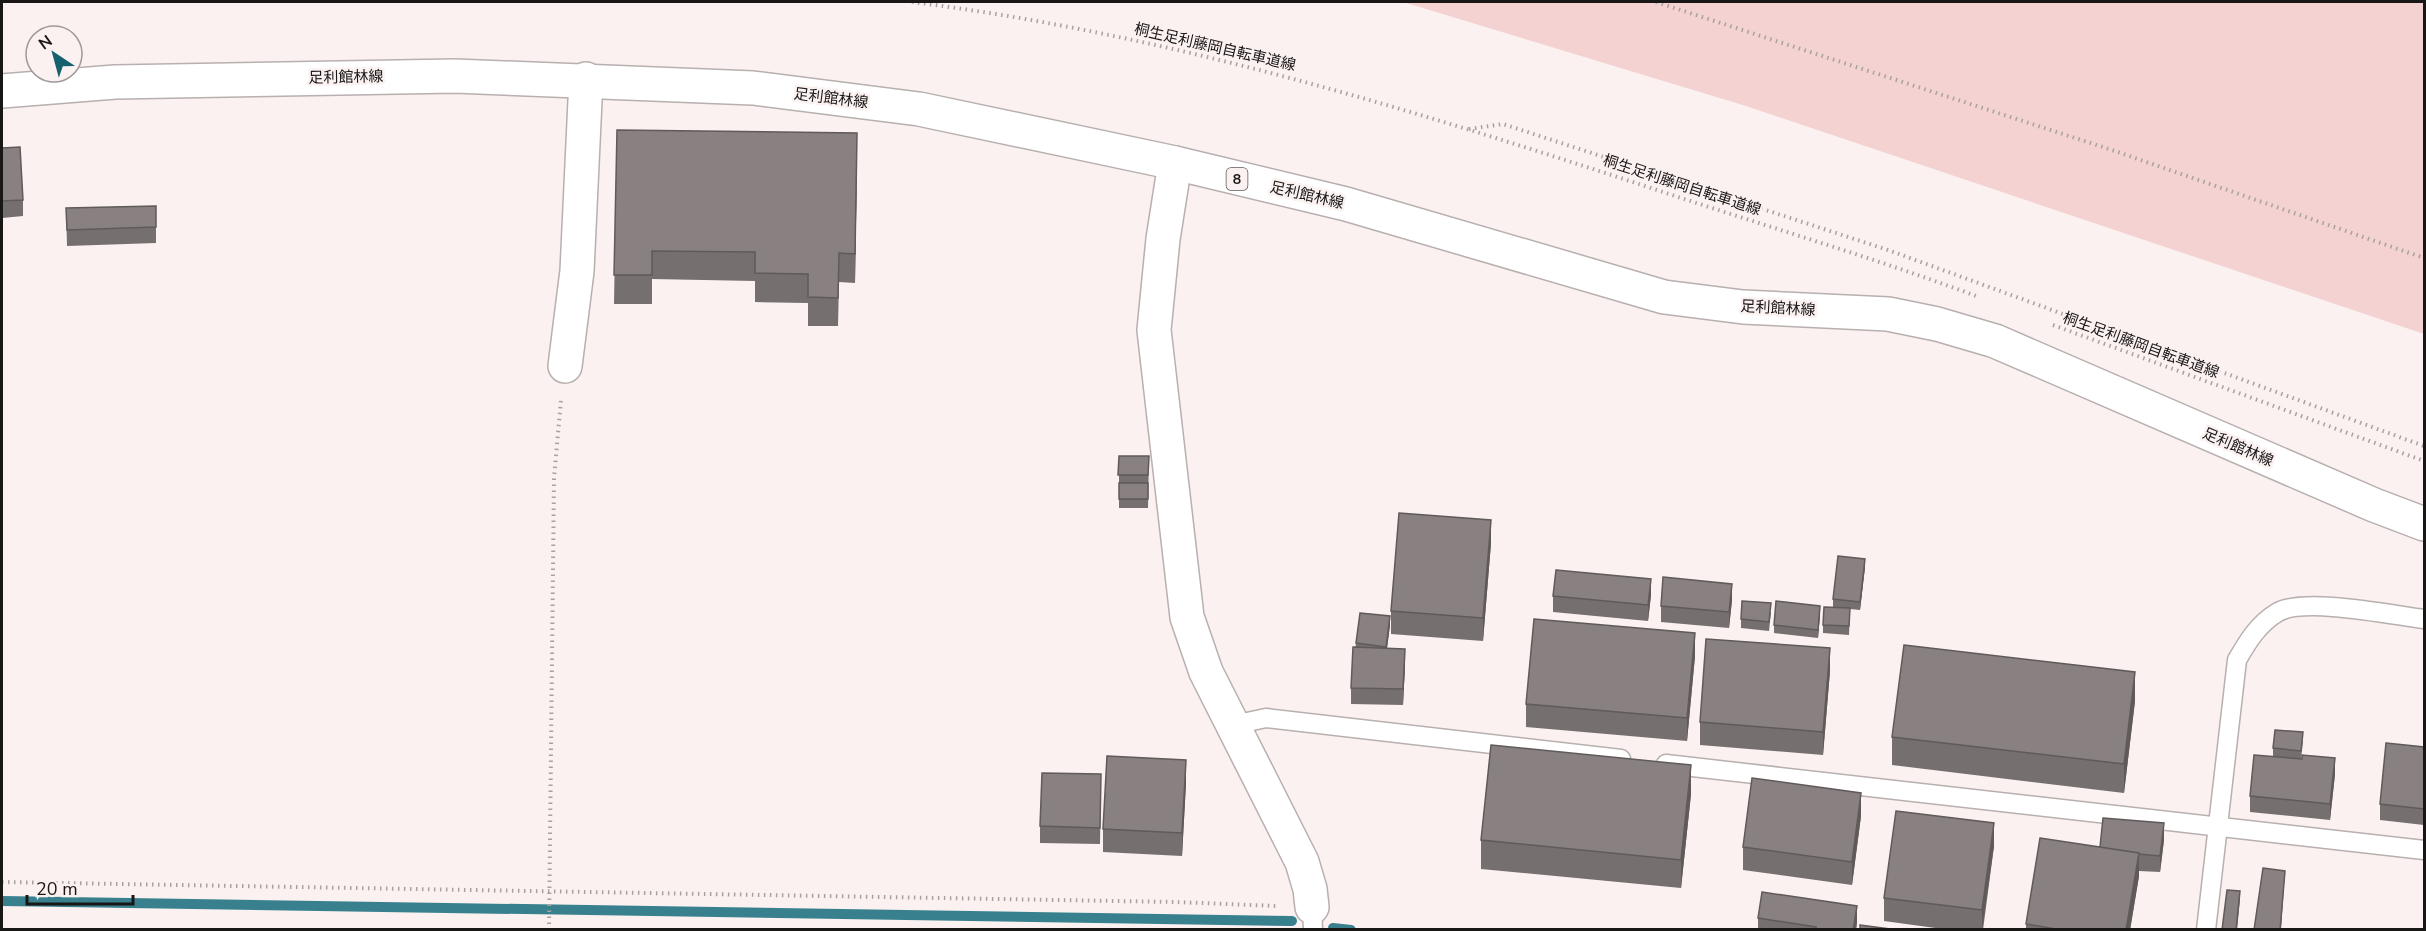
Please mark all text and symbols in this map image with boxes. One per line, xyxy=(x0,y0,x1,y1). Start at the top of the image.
street label: 桐生足利藤岡自転車道線 xyxy=(1132,19,1298,75)
north arrow xyxy=(24,24,84,84)
text: N xyxy=(34,30,57,55)
street label: 足利館林線 xyxy=(308,66,384,88)
street label: 足利館林線 xyxy=(793,84,869,112)
street label: 桐生足利藤岡自転車道線 xyxy=(1600,150,1764,220)
road number: 8 xyxy=(1226,168,1248,190)
street label: 足利館林線 xyxy=(1268,177,1346,213)
street label: 足利館林線 xyxy=(1740,296,1816,320)
street label: 桐生足利藤岡自転車道線 xyxy=(2060,307,2222,383)
street label: 足利館林線 xyxy=(2200,423,2276,471)
scale bar xyxy=(27,868,134,906)
text: 20 m xyxy=(36,877,78,901)

